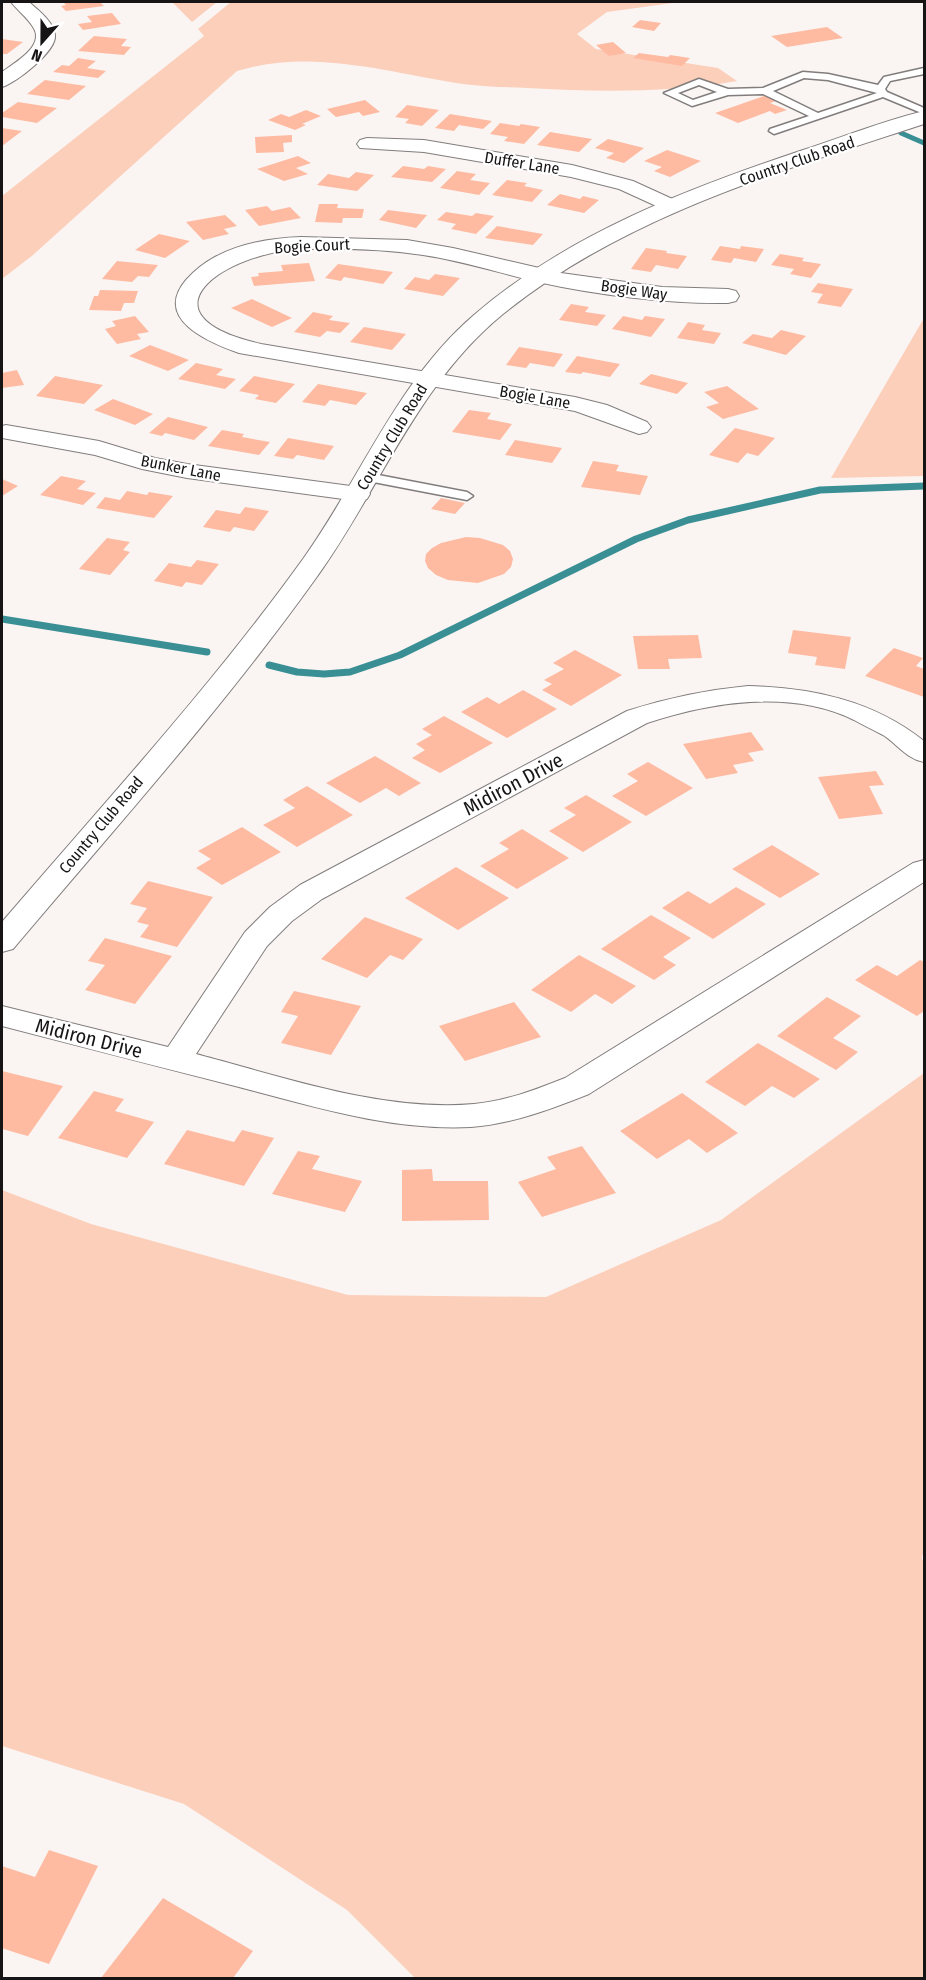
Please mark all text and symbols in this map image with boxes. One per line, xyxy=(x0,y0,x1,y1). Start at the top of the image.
north arrow xyxy=(12,12,72,72)
text: N xyxy=(29,45,45,66)
street label: Country Club Road xyxy=(737,132,857,190)
street label: Duffer Lane xyxy=(483,148,561,178)
street label: Bogie Court xyxy=(274,234,351,257)
street label: Bogie Way xyxy=(600,276,669,304)
street label: Country Club Road xyxy=(353,380,431,494)
street label: Bogie Lane xyxy=(498,381,572,413)
street label: Bunker Lane xyxy=(139,451,223,485)
street label: Midiron Drive xyxy=(459,748,567,820)
street label: Country Club Road xyxy=(55,773,147,877)
street label: Midiron Drive xyxy=(33,1013,145,1063)

